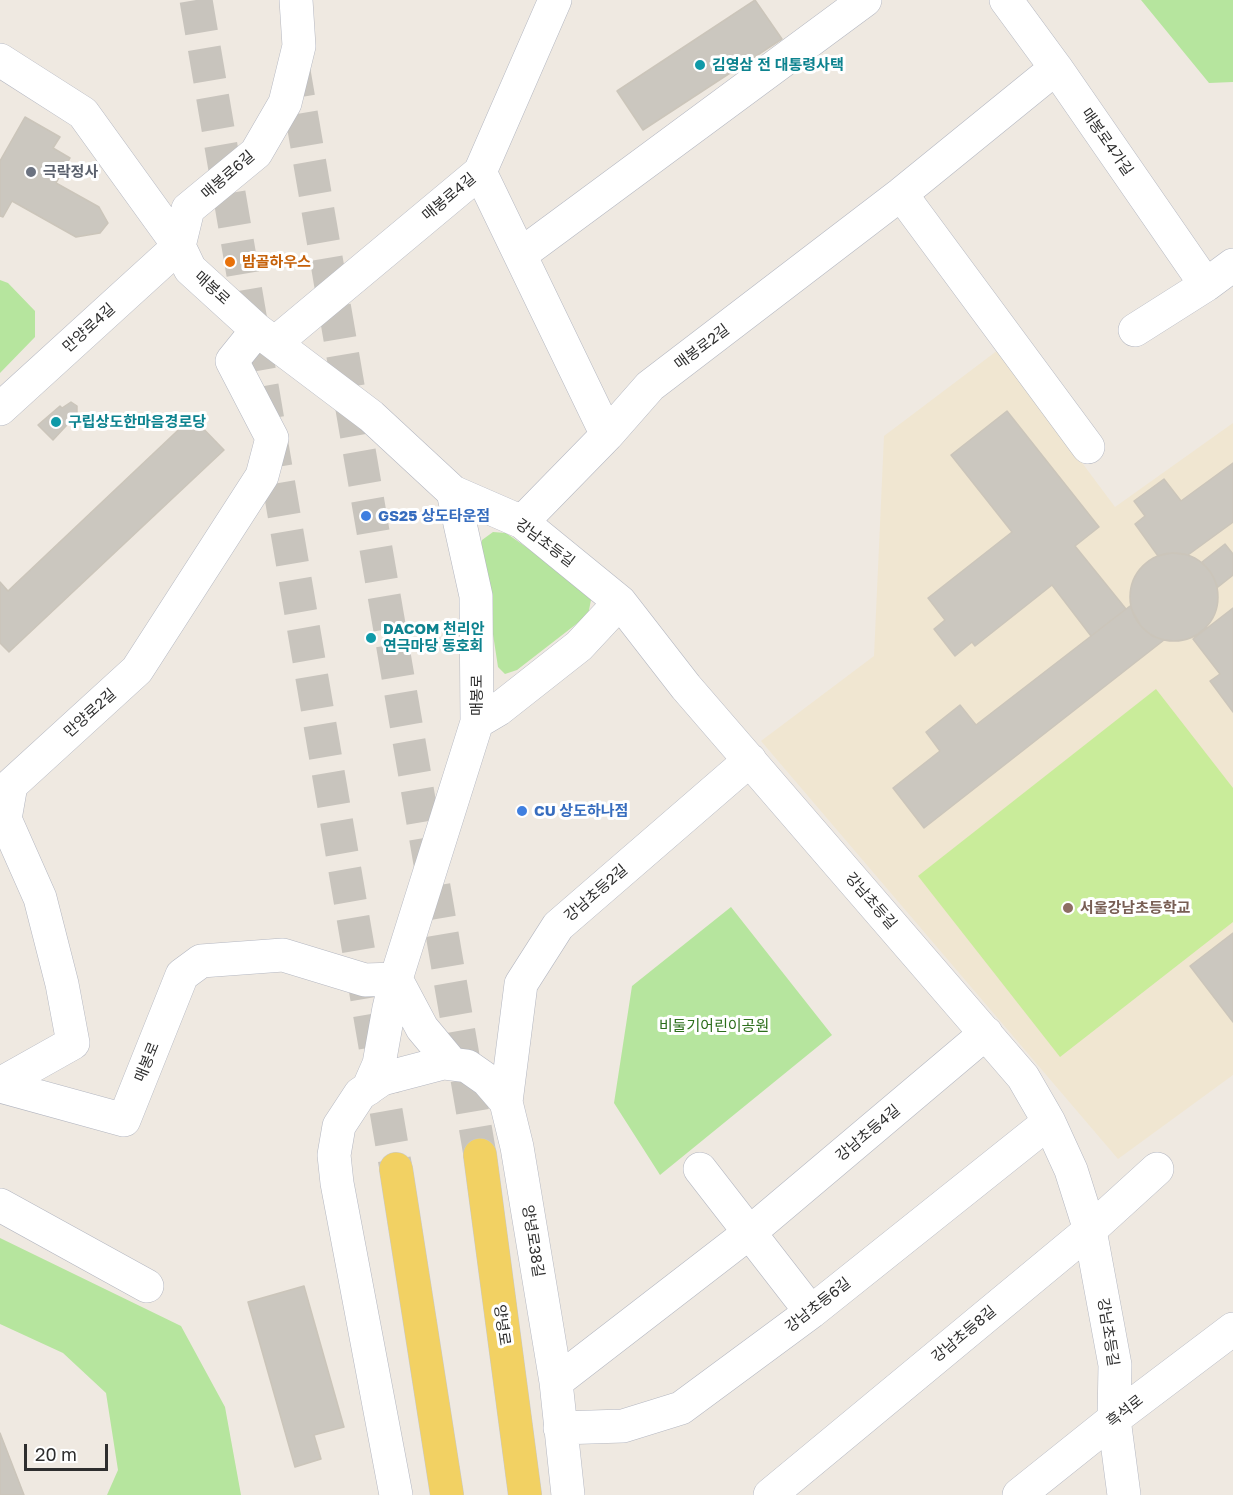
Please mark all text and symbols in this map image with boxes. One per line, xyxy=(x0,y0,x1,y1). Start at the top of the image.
place label: 김영삼 전 대통령사택 xyxy=(712,56,844,74)
marker: 김영삼 전 대통령사택 xyxy=(693,58,707,72)
street label: 매봉로4가길 xyxy=(1077,105,1137,179)
street label: 매봉로6길 xyxy=(198,147,258,203)
place label: 극락정사 xyxy=(43,163,98,181)
marker: 극락정사 xyxy=(24,165,38,179)
street label: 매봉로4길 xyxy=(419,169,479,225)
place label: 밤골하우스 xyxy=(242,253,311,271)
marker: 밤골하우스 xyxy=(223,255,237,269)
street label: 매봉로 xyxy=(191,267,233,309)
street label: 만양로4길 xyxy=(59,300,119,356)
street label: 매봉로2길 xyxy=(671,321,733,373)
place label: 구립상도한마음경로당 xyxy=(68,413,206,431)
marker: 구립상도한마음경로당 xyxy=(49,415,63,429)
place label: GS25 상도타운점 xyxy=(378,507,490,525)
marker: GS25 상도타운점 xyxy=(359,509,373,523)
street label: 강남초등길 xyxy=(512,515,578,571)
place label: DACOM 천리안 연극마당 동호회 xyxy=(383,620,484,655)
marker: DACOM 천리안 연극마당 동호회 xyxy=(364,631,378,645)
street label: 매봉로 xyxy=(468,674,486,716)
street label: 만양로2길 xyxy=(60,685,120,741)
place label: CU 상도하나점 xyxy=(534,802,628,820)
marker: CU 상도하나점 xyxy=(515,804,529,818)
street label: 강남초등2길 xyxy=(561,861,631,925)
street label: 강남초등길 xyxy=(842,869,900,933)
place label: 서울강남초등학교 xyxy=(1080,899,1190,917)
marker: 서울강남초등학교 xyxy=(1061,901,1075,915)
park label: 비둘기어린이공원 xyxy=(659,1017,769,1035)
street label: 매봉로 xyxy=(131,1039,163,1085)
street label: 강남초등4길 xyxy=(832,1101,904,1165)
street label: 양녕로38길 xyxy=(518,1203,548,1279)
street label: 강남초등6길 xyxy=(782,1274,854,1336)
street label: 강남초등길 xyxy=(1094,1297,1122,1367)
street label: 강남초등8길 xyxy=(928,1302,1000,1366)
street label: 양녕로 xyxy=(490,1303,514,1347)
street label: 흑석로 xyxy=(1103,1391,1147,1431)
scale bar xyxy=(27,1432,111,1470)
text: 20 m xyxy=(35,1443,77,1465)

